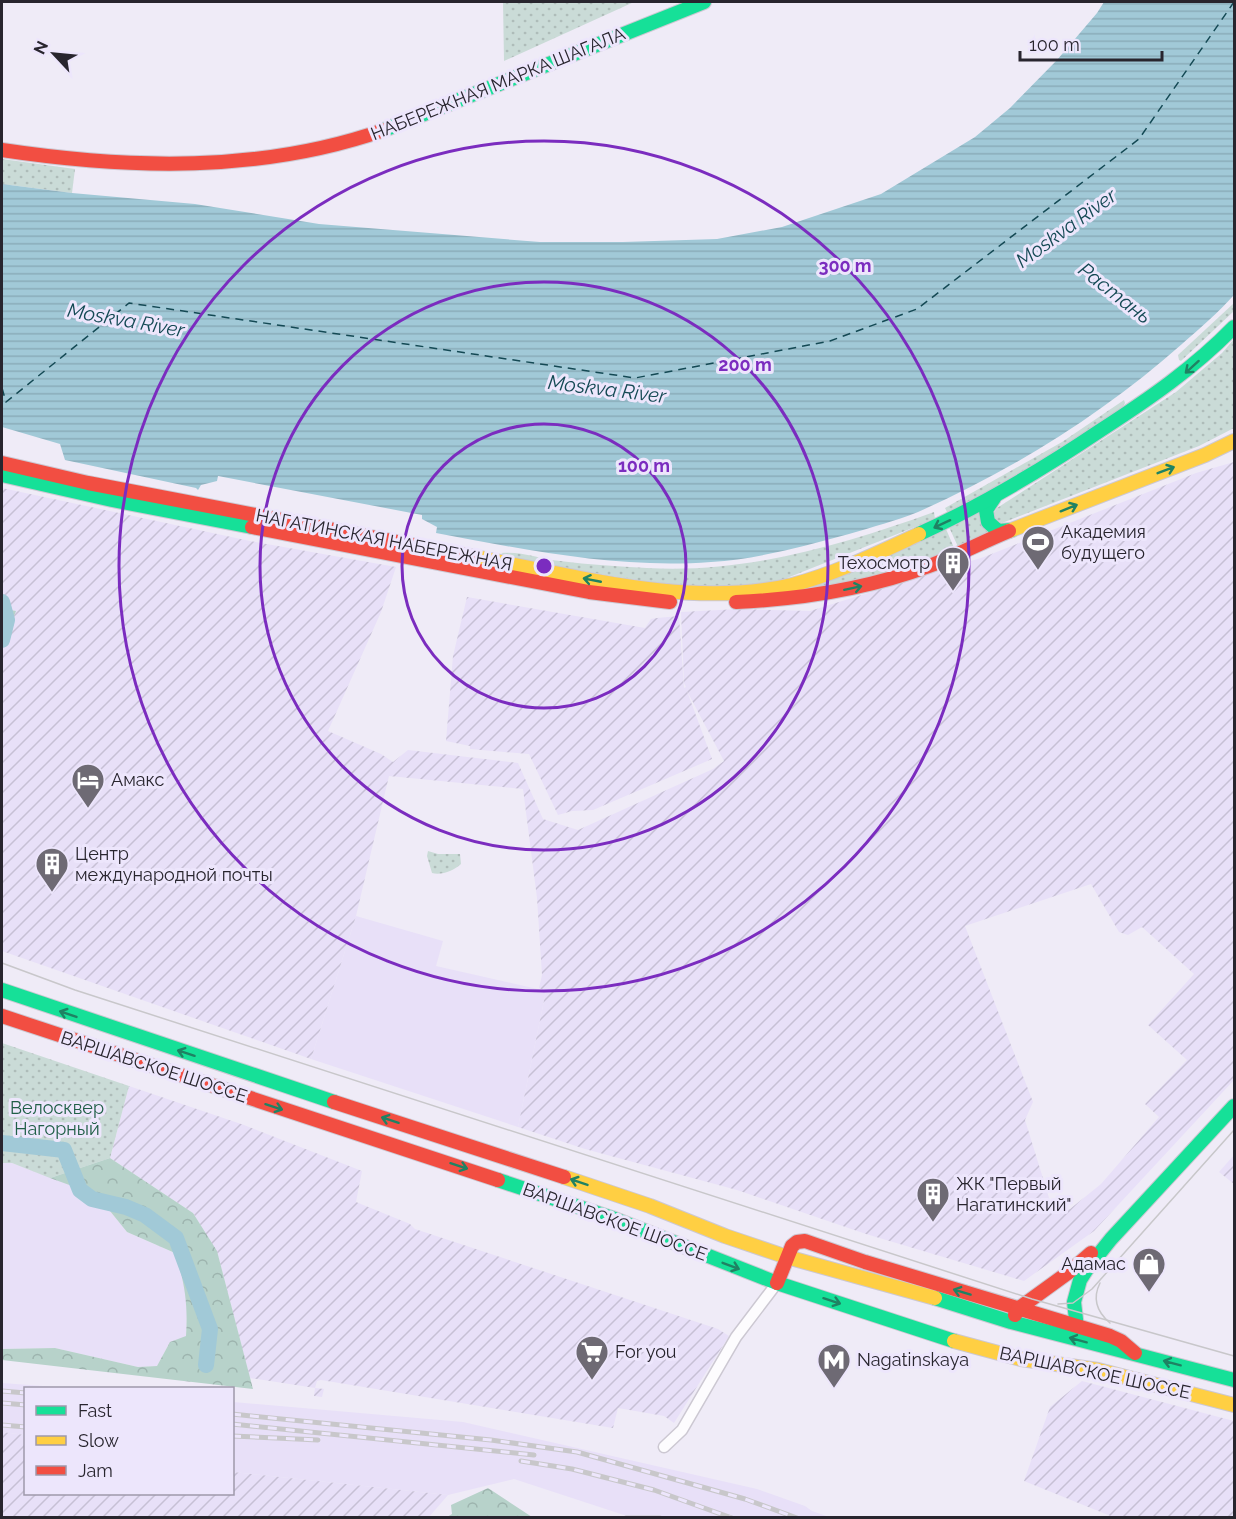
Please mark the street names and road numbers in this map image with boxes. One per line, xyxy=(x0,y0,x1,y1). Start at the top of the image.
street label: НАБЕРЕЖНАЯ МАРКА ШАГАЛА xyxy=(368,23,628,144)
street label: НАГАТИНСКАЯ НАБЕРЕЖНАЯ xyxy=(254,504,514,575)
street label: ВАРШАВСКОЕ ШОССЕ xyxy=(58,1026,250,1107)
street label: ВАРШАВСКОЕ ШОССЕ xyxy=(520,1178,710,1265)
street label: ВАРШАВСКОЕ ШОССЕ xyxy=(998,1342,1192,1403)

